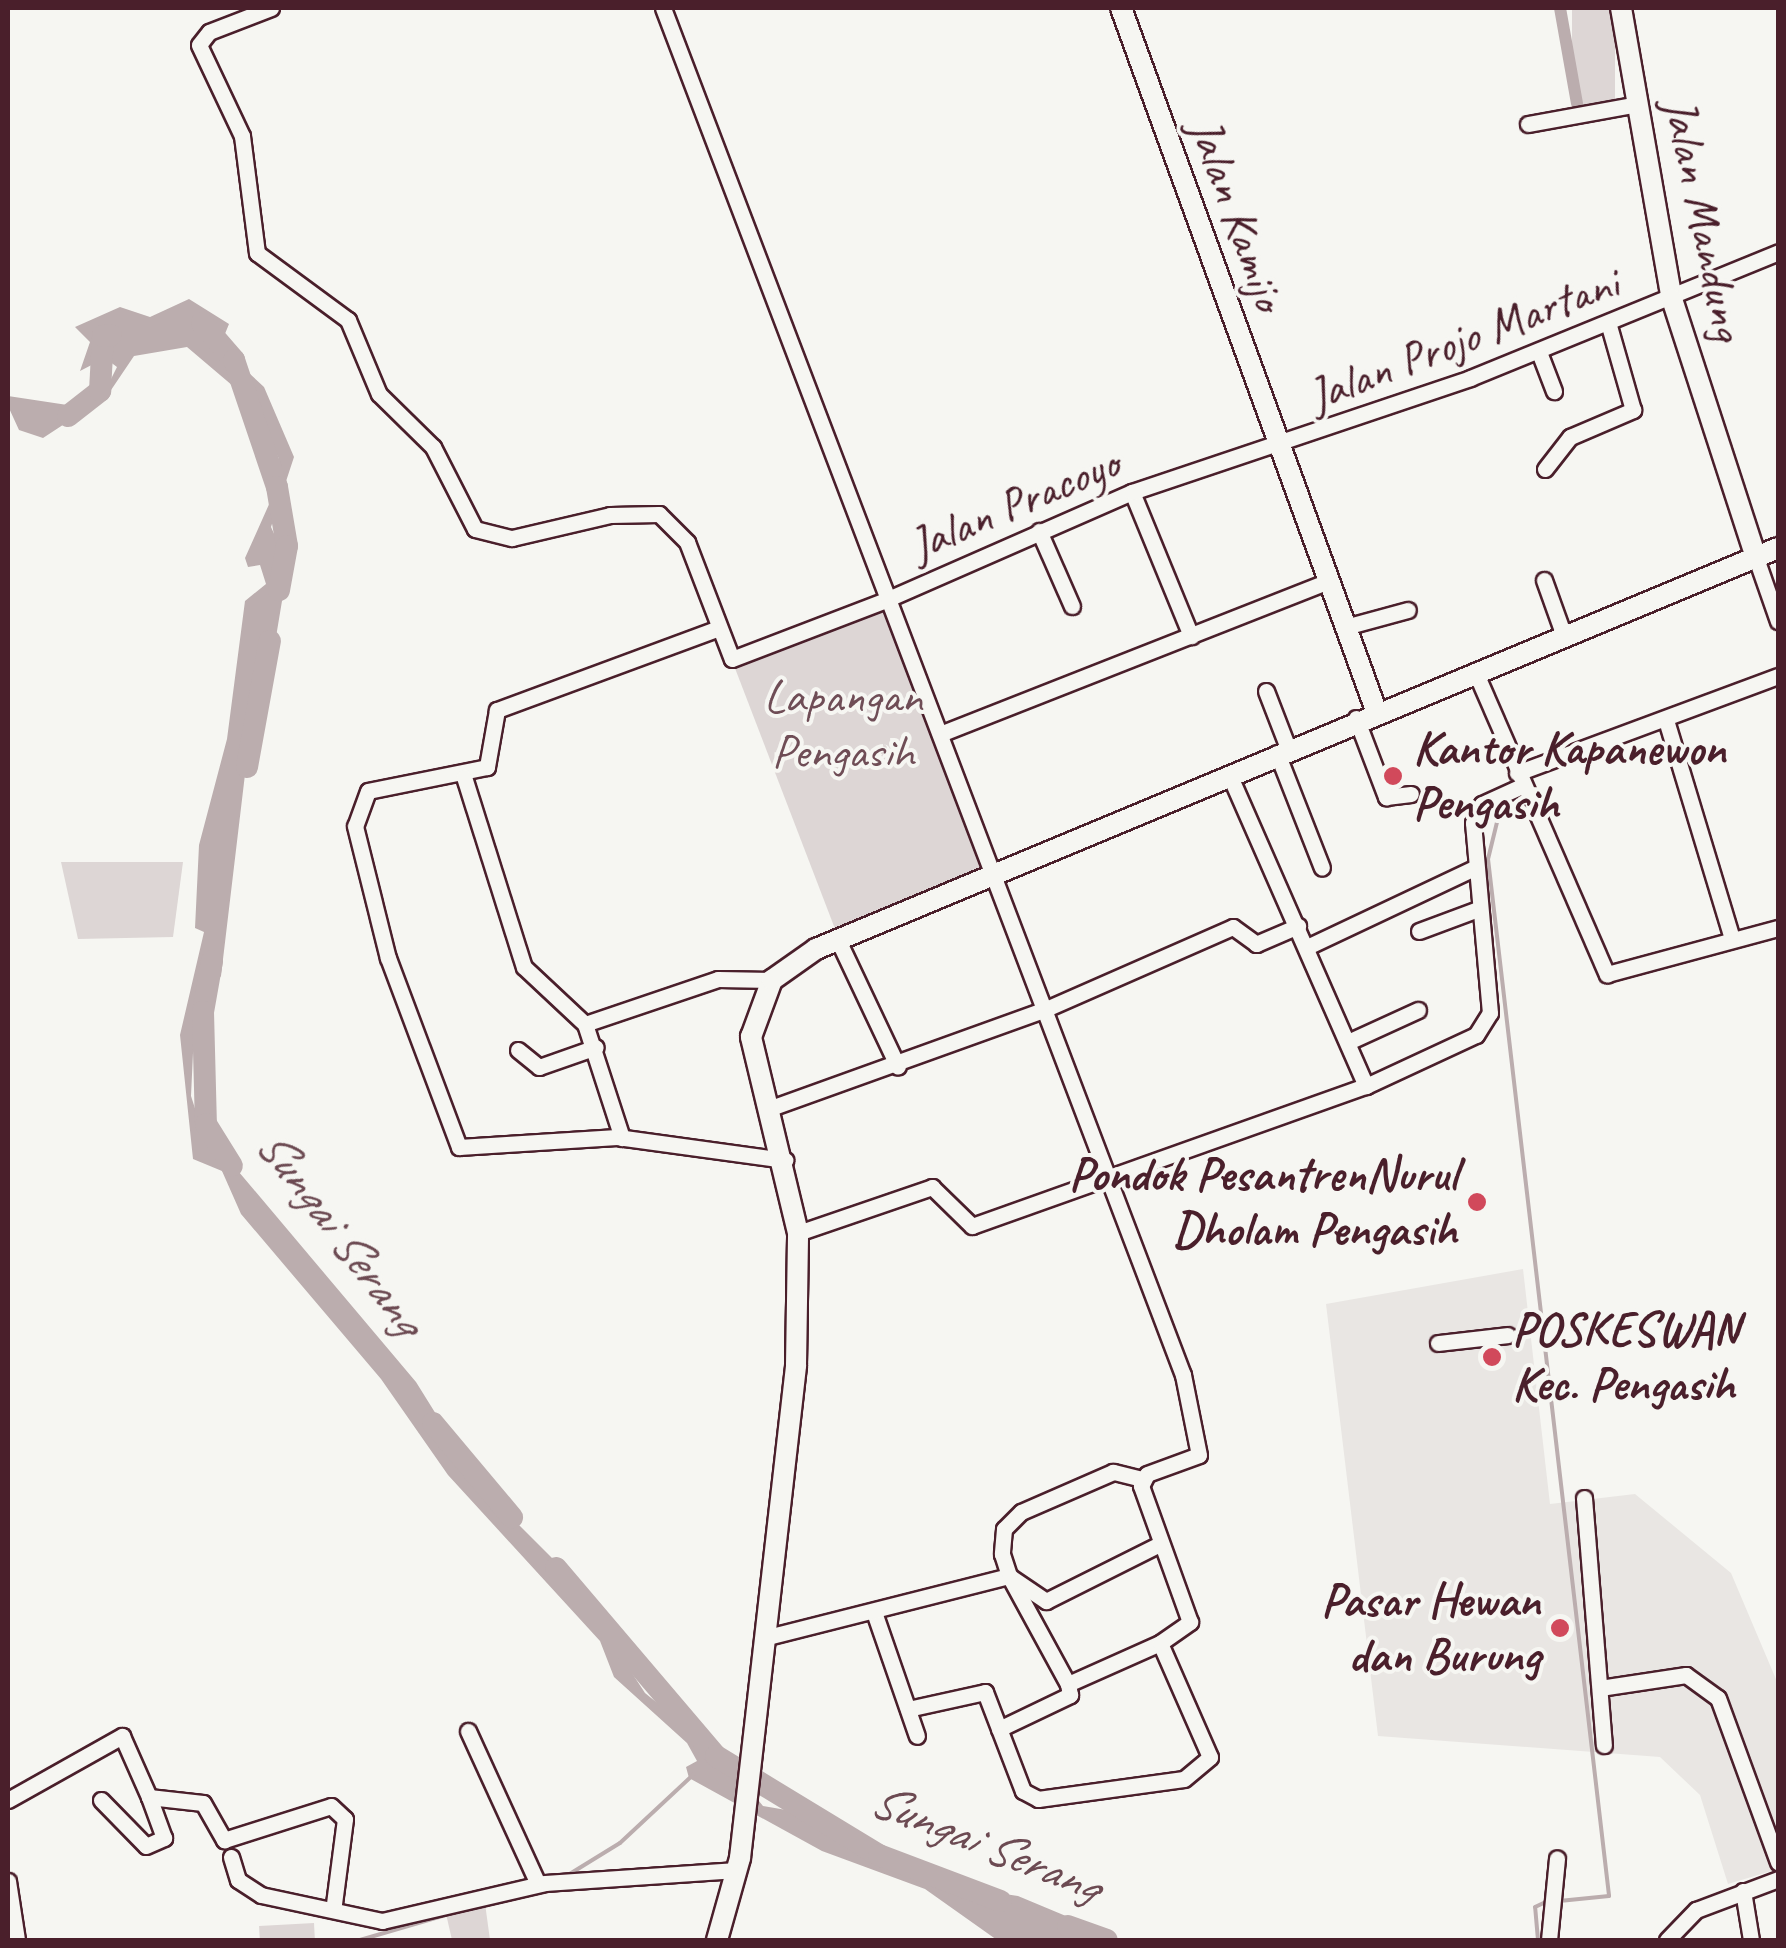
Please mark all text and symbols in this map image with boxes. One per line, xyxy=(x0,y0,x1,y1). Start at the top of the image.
street label: Jalan Mandung xyxy=(1650,92,1758,346)
street label: Jalan Kamijo xyxy=(1176,110,1298,318)
street label: Jalan Projo Martani xyxy=(1299,253,1627,425)
street label: Jalan Pracoyo xyxy=(900,434,1128,574)
park label: Lapangan Pengasih xyxy=(764,667,922,780)
place label: Kantor Kapanewon Pengasih xyxy=(1413,719,1725,832)
marker: Kantor Kapanewon Pengasih xyxy=(1382,765,1404,787)
water label: Sungai Serang xyxy=(243,1117,437,1345)
place label: Pondok PesantrenNurul Dholam Pengasih xyxy=(1072,1145,1457,1258)
marker: Pondok PesantrenNurul Dholam Pengasih xyxy=(1466,1191,1488,1213)
place label: POSKESWAN Kec. Pengasih xyxy=(1512,1300,1740,1413)
marker: POSKESWAN Kec. Pengasih xyxy=(1481,1346,1503,1368)
place label: Pasar Hewan dan Burung xyxy=(1323,1571,1540,1684)
marker: Pasar Hewan dan Burung xyxy=(1549,1617,1571,1639)
water label: Sungai Serang xyxy=(862,1769,1108,1915)

